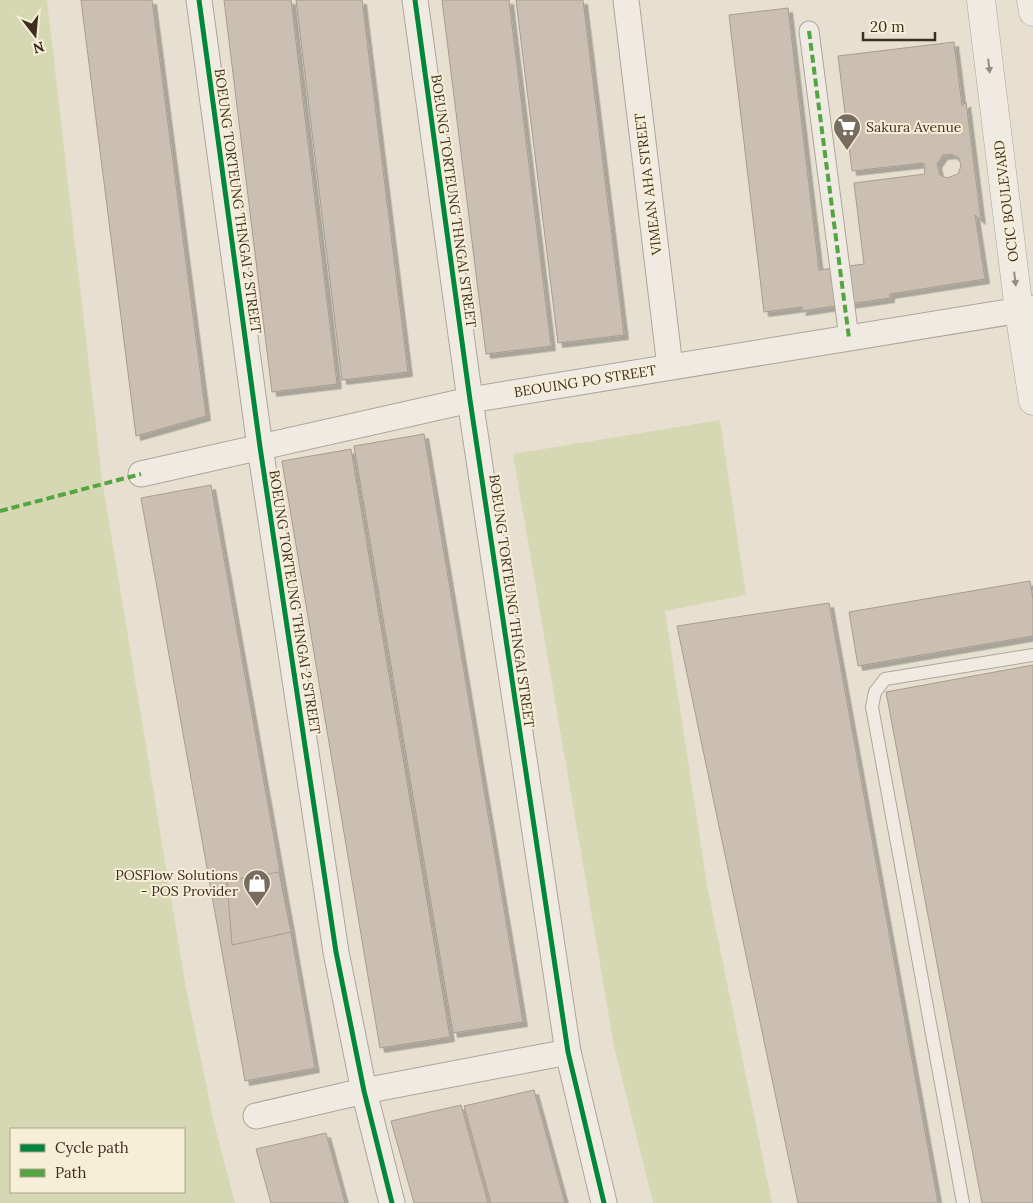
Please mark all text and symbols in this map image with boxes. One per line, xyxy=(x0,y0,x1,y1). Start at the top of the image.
north arrow xyxy=(10,10,60,60)
scale bar xyxy=(863,10,936,42)
text: 20 m xyxy=(870,17,905,36)
text: N xyxy=(31,37,46,58)
one-way arrow xyxy=(985,58,993,74)
street label: BOEUNG TORTEUNG THNGAI 2 STREET xyxy=(210,67,266,335)
street label: BOEUNG TORTEUNG THNGAI STREET xyxy=(427,73,481,329)
street label: VIMEAN AHA STREET xyxy=(630,112,666,257)
supermarket icon: Sakura Avenue xyxy=(832,112,862,151)
place label: Sakura Avenue xyxy=(866,118,962,136)
street label: OCIC BOULEVARD xyxy=(990,139,1022,263)
one-way arrow xyxy=(1011,272,1019,288)
street label: BEOUING PO STREET xyxy=(513,361,657,401)
street label: BOEUNG TORTEUNG THNGAI 2 STREET xyxy=(265,469,325,735)
street label: BOEUNG TORTEUNG THNGAI STREET xyxy=(485,473,539,729)
place label: POSFlow Solutions - POS Provider xyxy=(115,866,238,900)
shop icon: POSFlow Solutions - POS Provider xyxy=(242,868,272,907)
legend xyxy=(10,1128,185,1193)
text: Cycle path xyxy=(55,1138,129,1157)
text: Path xyxy=(55,1163,86,1182)

